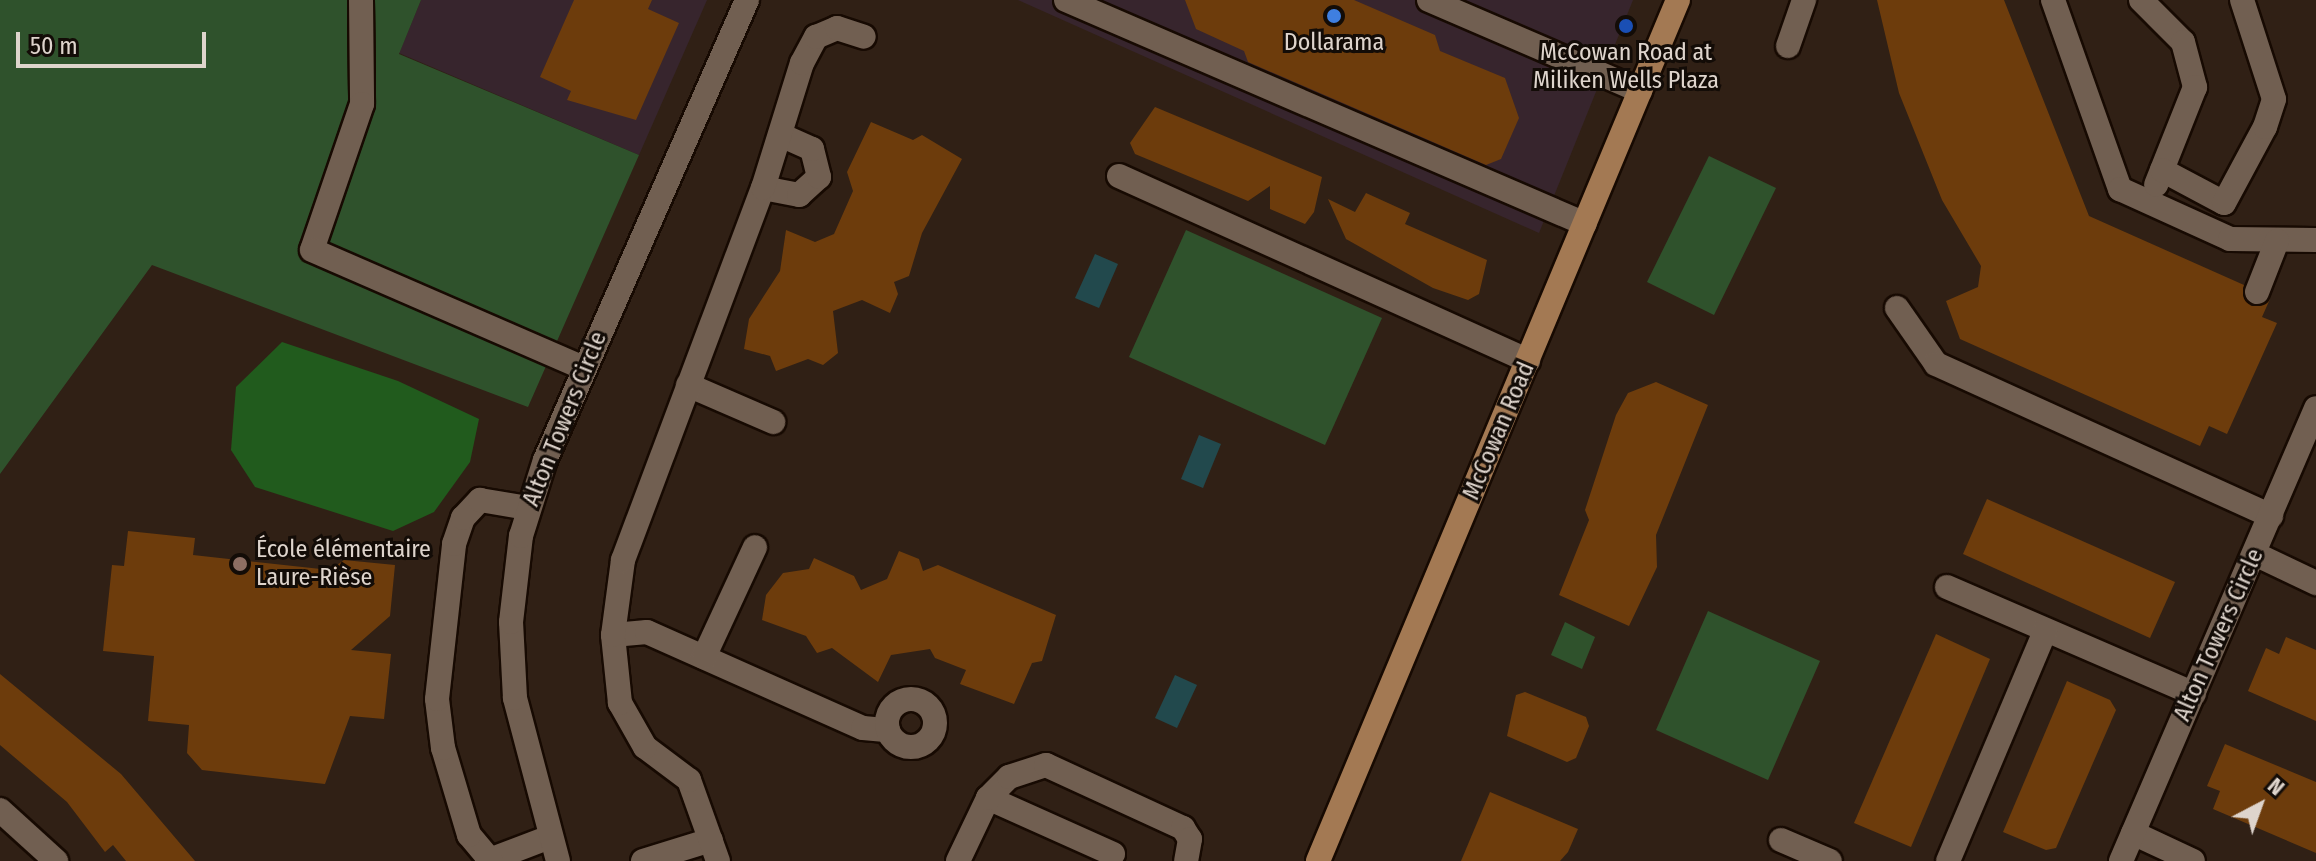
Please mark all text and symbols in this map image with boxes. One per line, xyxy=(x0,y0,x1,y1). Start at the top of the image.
marker: Dollarama xyxy=(1325,7,1343,25)
scale bar xyxy=(20,16,210,66)
marker: McCowan Road at Miliken Wells Plaza xyxy=(1617,17,1635,35)
place label: Dollarama xyxy=(1284,29,1384,57)
text: 50 m xyxy=(30,32,78,60)
place label: McCowan Road at Miliken Wells Plaza xyxy=(1533,39,1719,95)
street label: Alton Towers Circle xyxy=(517,328,613,510)
street label: McCowan Road xyxy=(1457,358,1541,504)
place label: École élémentaire Laure-Rièse xyxy=(256,536,431,592)
street label: Alton Towers Circle xyxy=(2168,544,2270,726)
marker: École élémentaire Laure-Rièse xyxy=(231,555,249,573)
north arrow xyxy=(2220,765,2300,845)
text: N xyxy=(2262,772,2290,801)

